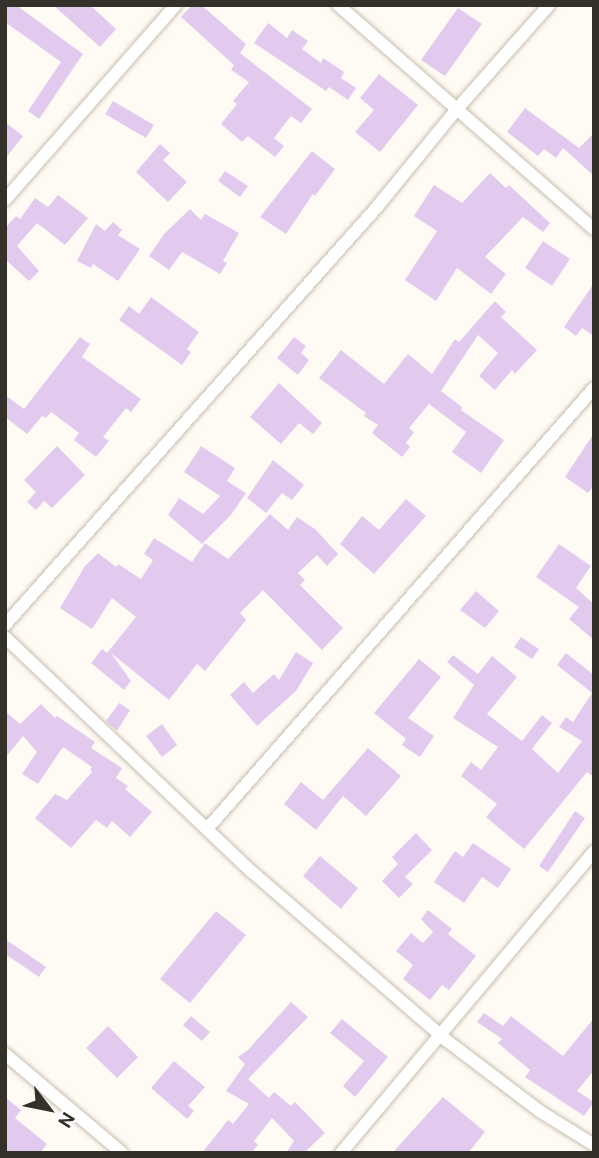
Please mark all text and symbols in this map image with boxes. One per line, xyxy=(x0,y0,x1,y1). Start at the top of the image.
north arrow xyxy=(14,1074,84,1144)
text: N xyxy=(54,1108,80,1132)

